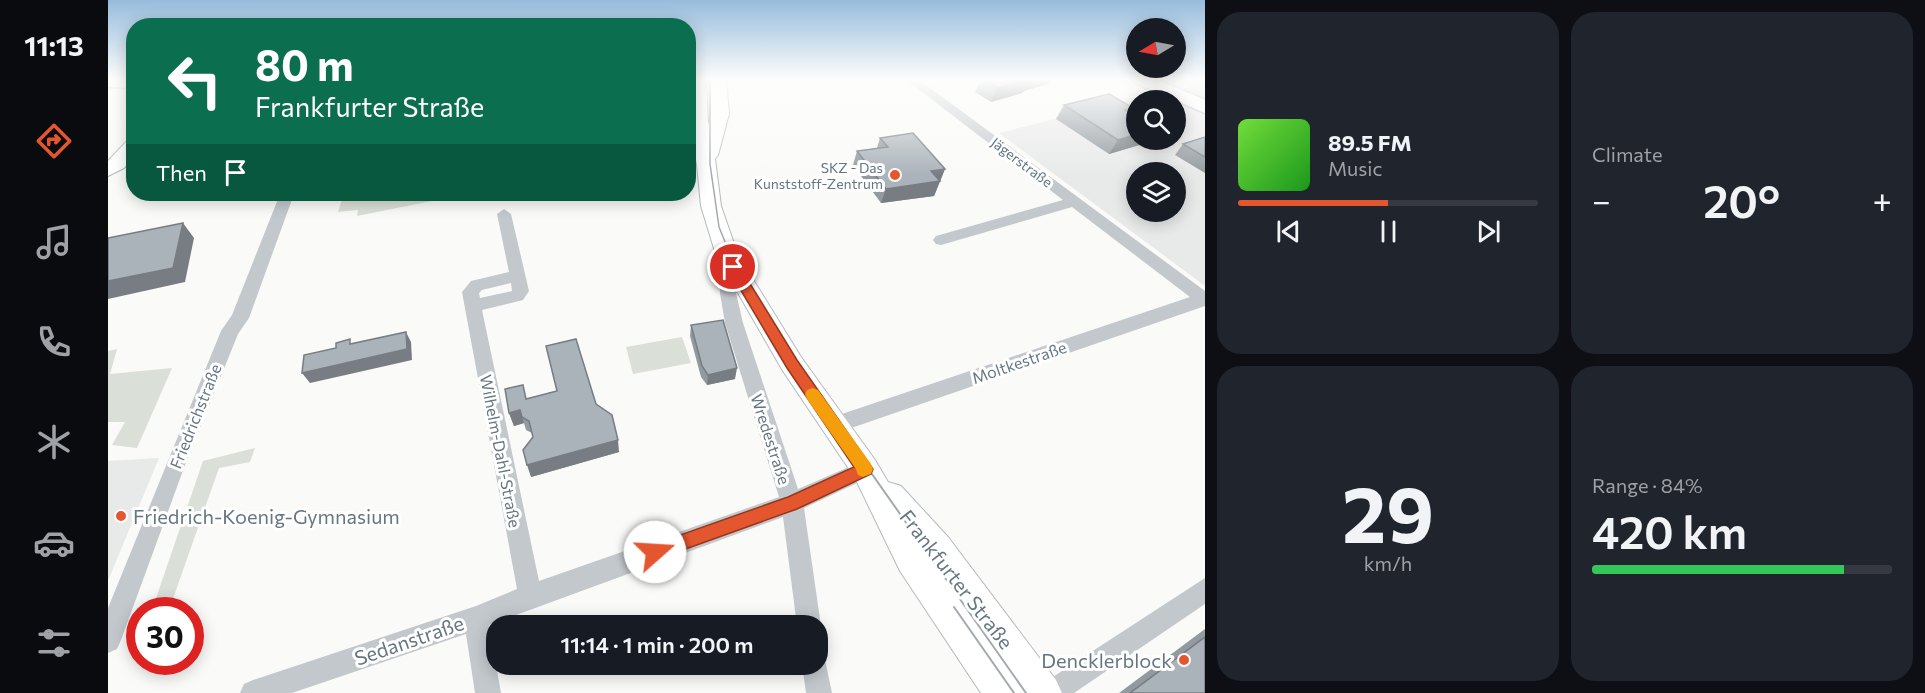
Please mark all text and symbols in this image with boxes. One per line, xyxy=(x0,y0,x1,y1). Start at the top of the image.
north arrow xyxy=(1126,18,1186,78)
map controls xyxy=(1126,18,1186,222)
text: 11:13 xyxy=(24,29,84,62)
text: 80 m xyxy=(255,38,354,90)
icon: left xyxy=(156,42,234,120)
text: Frankfurter Straße xyxy=(255,90,484,123)
button: search xyxy=(1126,90,1186,150)
icon: directions xyxy=(33,120,75,162)
text: 89.5 FM xyxy=(1328,129,1412,156)
street label: Jägerstraße xyxy=(988,133,1056,191)
text: Climate xyxy=(1592,142,1662,166)
icon: arrive xyxy=(219,156,252,189)
text: Music xyxy=(1328,156,1382,180)
text: Then xyxy=(156,159,207,186)
place label: SKZ - Das Kunststoff-Zentrum xyxy=(754,159,883,192)
button: layers xyxy=(1126,162,1186,222)
marker: SKZ - Das Kunststoff-Zentrum xyxy=(888,168,902,182)
text: 20° xyxy=(1703,172,1780,227)
text: − xyxy=(1592,179,1611,220)
text: + xyxy=(1873,179,1892,220)
icon: previous xyxy=(1272,215,1305,248)
icon: pause xyxy=(1372,215,1405,248)
icon: next xyxy=(1472,215,1505,248)
icon: music xyxy=(33,221,75,263)
pin xyxy=(707,241,758,292)
icon: arrive xyxy=(716,250,749,283)
icon: phone xyxy=(33,321,75,363)
street label: Moltkestraße xyxy=(969,337,1069,387)
street label: Friedrichstraße xyxy=(165,361,225,471)
street label: Wilhelm-Dahl-Straße xyxy=(477,373,525,529)
street label: Wredestraße xyxy=(747,391,795,487)
icon: climate xyxy=(33,421,75,463)
text: 29 xyxy=(1342,464,1434,559)
text: Range · 84% xyxy=(1592,473,1703,497)
text: 420 km xyxy=(1592,503,1747,558)
place label: Friedrich-Koenig-Gymnasium xyxy=(133,504,400,528)
street label: Frankfurter Straße xyxy=(895,505,1019,653)
marker: Friedrich-Koenig-Gymnasium xyxy=(114,509,128,523)
position arrow xyxy=(623,520,687,584)
icon: car xyxy=(33,522,75,564)
text: km/h xyxy=(1364,551,1412,575)
speed limit sign: 30 xyxy=(126,597,204,675)
street label: Sedanstraße xyxy=(351,610,467,670)
icon: filters xyxy=(33,622,75,664)
text: 11:14 · 1 min · 200 m xyxy=(561,631,753,658)
place label: Dencklerblock xyxy=(1041,648,1172,672)
marker: Dencklerblock xyxy=(1177,653,1191,667)

